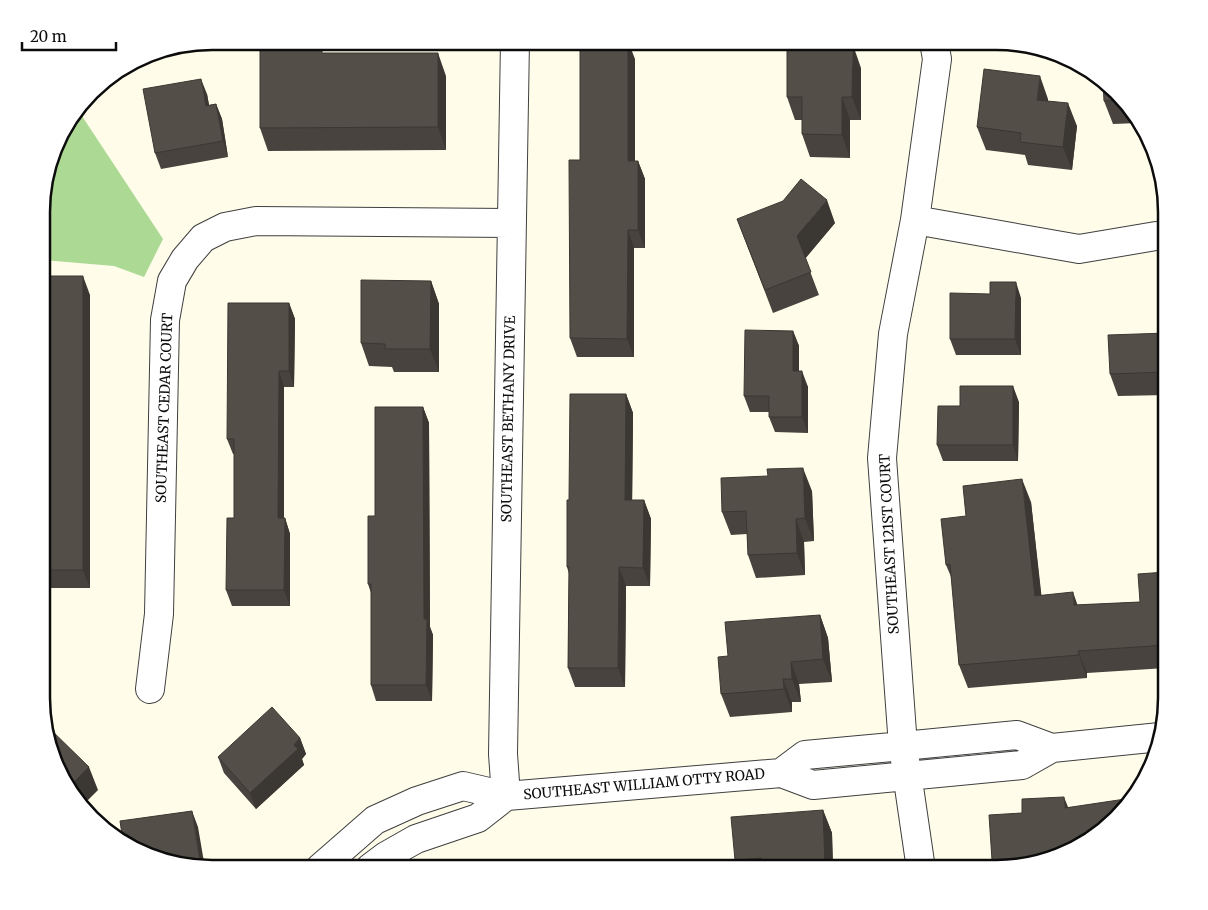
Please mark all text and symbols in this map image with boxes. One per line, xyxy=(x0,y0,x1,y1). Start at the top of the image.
scale bar xyxy=(22,20,116,52)
text: 20 m xyxy=(30,27,67,46)
street label: SOUTHEAST CEDAR COURT xyxy=(152,312,176,503)
street label: SOUTHEAST BETHANY DRIVE xyxy=(497,315,519,523)
street label: SOUTHEAST 121ST COURT xyxy=(875,453,903,635)
street label: SOUTHEAST WILLIAM OTTY ROAD xyxy=(522,764,766,804)

